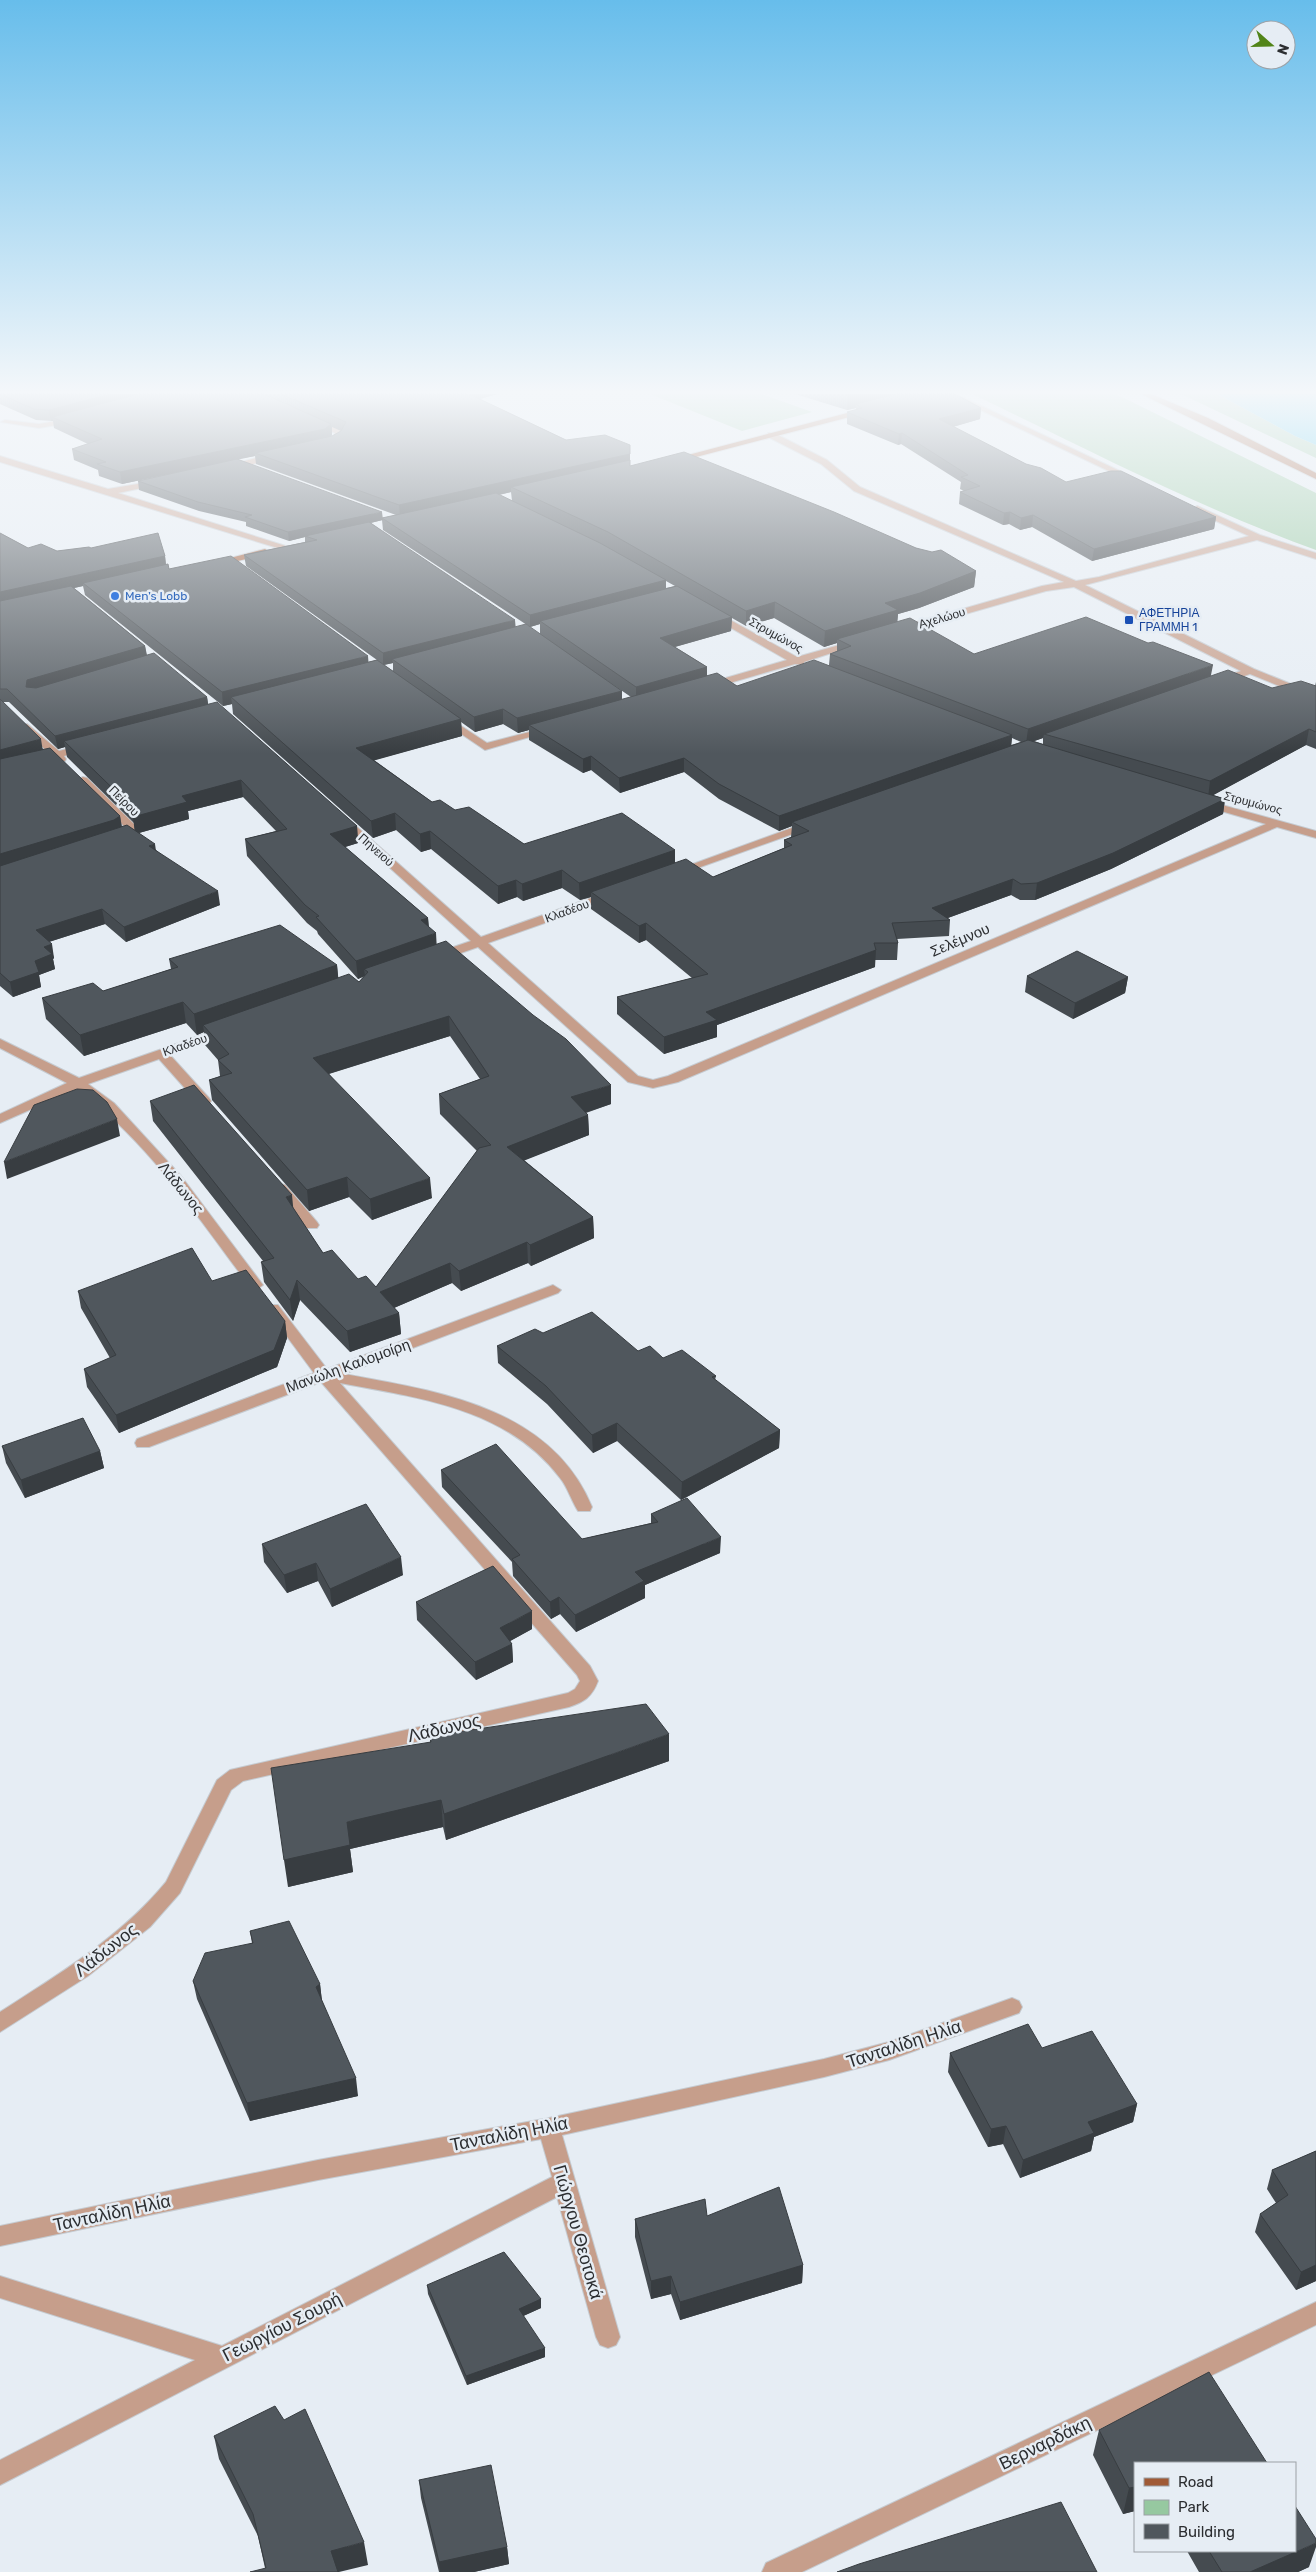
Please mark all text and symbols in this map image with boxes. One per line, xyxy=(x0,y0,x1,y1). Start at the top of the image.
north arrow xyxy=(1246,20,1296,70)
text: N xyxy=(1273,42,1292,57)
place label: Men's Lobb xyxy=(125,589,187,603)
marker: Men's Lobb xyxy=(109,590,121,602)
street label: Αχελώου xyxy=(917,605,967,631)
place label: ΑΦΕΤΗΡΙΑ ΓΡΑΜΜΗ 1 xyxy=(1139,606,1200,634)
street label: Στρυμώνος xyxy=(746,614,806,656)
marker: ΑΦΕΤΗΡΙΑ ΓΡΑΜΜΗ 1 xyxy=(1123,614,1135,626)
street label: Πείρου xyxy=(106,783,142,819)
street label: Στρυμώνος xyxy=(1222,789,1284,818)
street label: Πηνειού xyxy=(355,831,397,869)
street label: Κλαδέου xyxy=(543,897,591,925)
street label: Σελέμνου xyxy=(928,919,992,961)
street label: Κλαδέου xyxy=(161,1031,209,1059)
street label: Λάδωνος xyxy=(155,1158,207,1218)
street label: Μανώλη Καλομοίρη xyxy=(283,1335,413,1397)
street label: Λάδωνος xyxy=(405,1709,483,1747)
street label: Λάδωνος xyxy=(70,1918,142,1982)
street label: Τανταλίδη Ηλία xyxy=(844,2015,964,2073)
street label: Τανταλίδη Ηλία xyxy=(448,2112,570,2156)
street label: Γιώργου Θεοτοκά xyxy=(548,2162,608,2302)
street label: Τανταλίδη Ηλία xyxy=(51,2190,173,2236)
street label: Γεωργίου Σουρή xyxy=(219,2288,345,2366)
street label: Βερναρδάκη xyxy=(996,2411,1094,2475)
legend xyxy=(1134,2462,1296,2552)
text: Road xyxy=(1178,2473,1214,2491)
text: Park xyxy=(1178,2498,1209,2516)
text: Building xyxy=(1178,2523,1235,2541)

